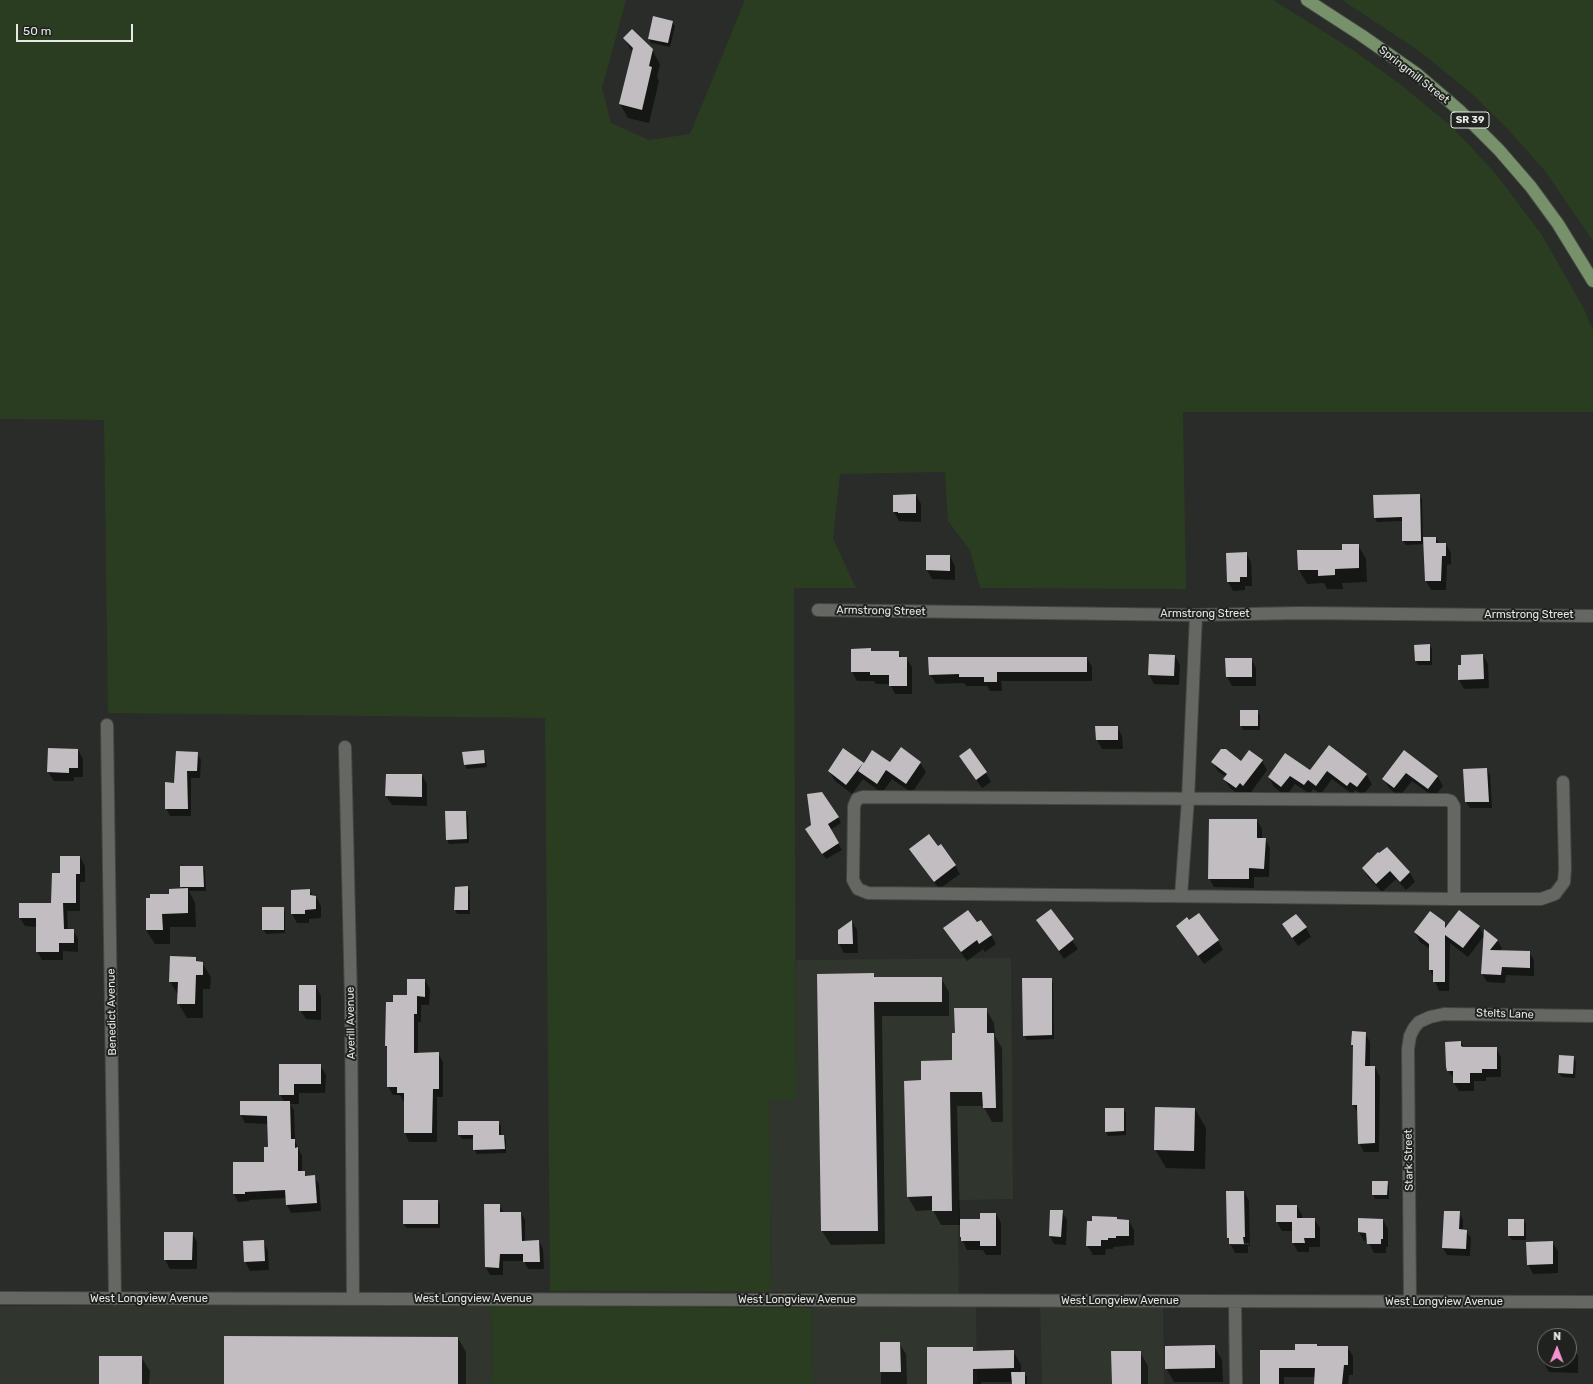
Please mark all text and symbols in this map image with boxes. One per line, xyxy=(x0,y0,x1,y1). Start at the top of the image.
scale bar xyxy=(18,16,135,42)
text: 50 m xyxy=(23,24,51,38)
street label: Springmill Street xyxy=(1376,43,1452,107)
road number: SR 39 xyxy=(1451,112,1489,128)
street label: Armstrong Street xyxy=(836,604,926,618)
street label: Armstrong Street xyxy=(1160,607,1250,621)
street label: Armstrong Street xyxy=(1484,608,1574,622)
street label: Benedict Avenue xyxy=(105,968,119,1056)
street label: Averill Avenue xyxy=(344,987,358,1059)
street label: Stelts Lane xyxy=(1476,1006,1534,1022)
street label: Stark Street xyxy=(1402,1129,1416,1191)
street label: West Longview Avenue xyxy=(90,1292,208,1306)
street label: West Longview Avenue xyxy=(414,1292,532,1306)
street label: West Longview Avenue xyxy=(738,1293,856,1307)
street label: West Longview Avenue xyxy=(1061,1294,1179,1308)
street label: West Longview Avenue xyxy=(1385,1295,1503,1309)
north arrow xyxy=(1537,1328,1577,1368)
text: N xyxy=(1553,1330,1561,1343)

